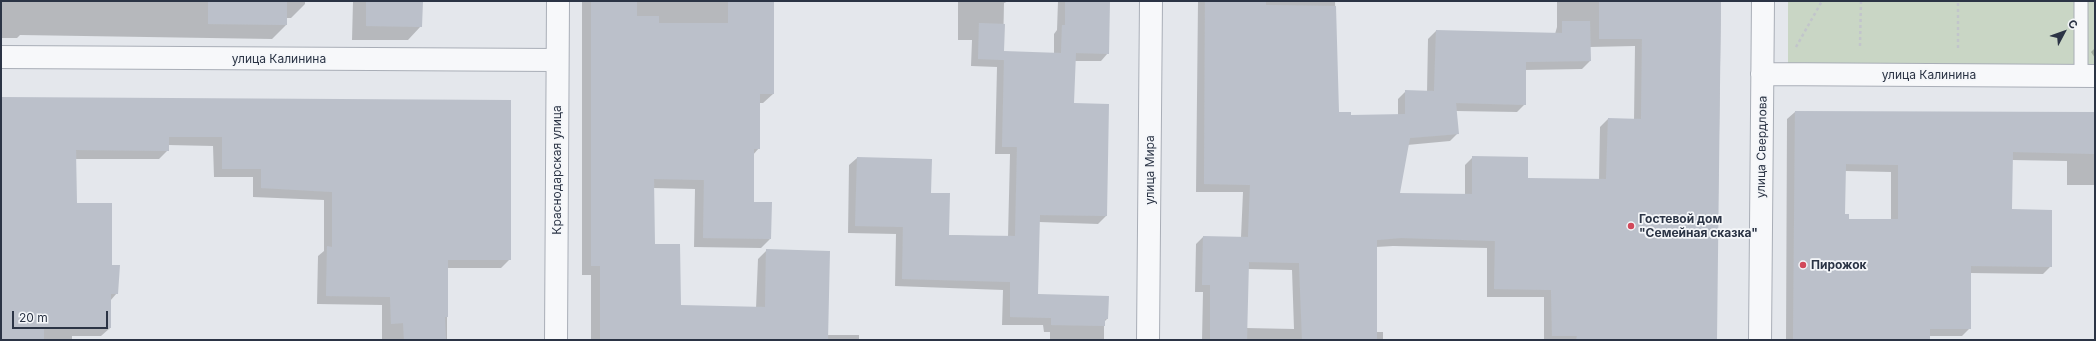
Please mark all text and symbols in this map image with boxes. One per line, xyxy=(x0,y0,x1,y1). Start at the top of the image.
north arrow xyxy=(2044,12,2084,52)
text: С xyxy=(2065,16,2081,32)
street label: улица Калинина xyxy=(232,52,326,66)
street label: улица Калинина xyxy=(1882,68,1976,82)
street label: улица Свердлова xyxy=(1754,96,1770,198)
street label: Краснодарская улица xyxy=(550,105,564,235)
street label: улица Мира xyxy=(1143,135,1157,205)
place label: Гостевой дом "Семейная сказка" xyxy=(1639,212,1758,240)
marker: Гостевой дом "Семейная сказка" xyxy=(1626,221,1636,231)
place label: Пирожок xyxy=(1811,258,1867,272)
marker: Пирожок xyxy=(1798,260,1808,270)
scale bar xyxy=(14,303,110,329)
text: 20 m xyxy=(19,310,48,325)

